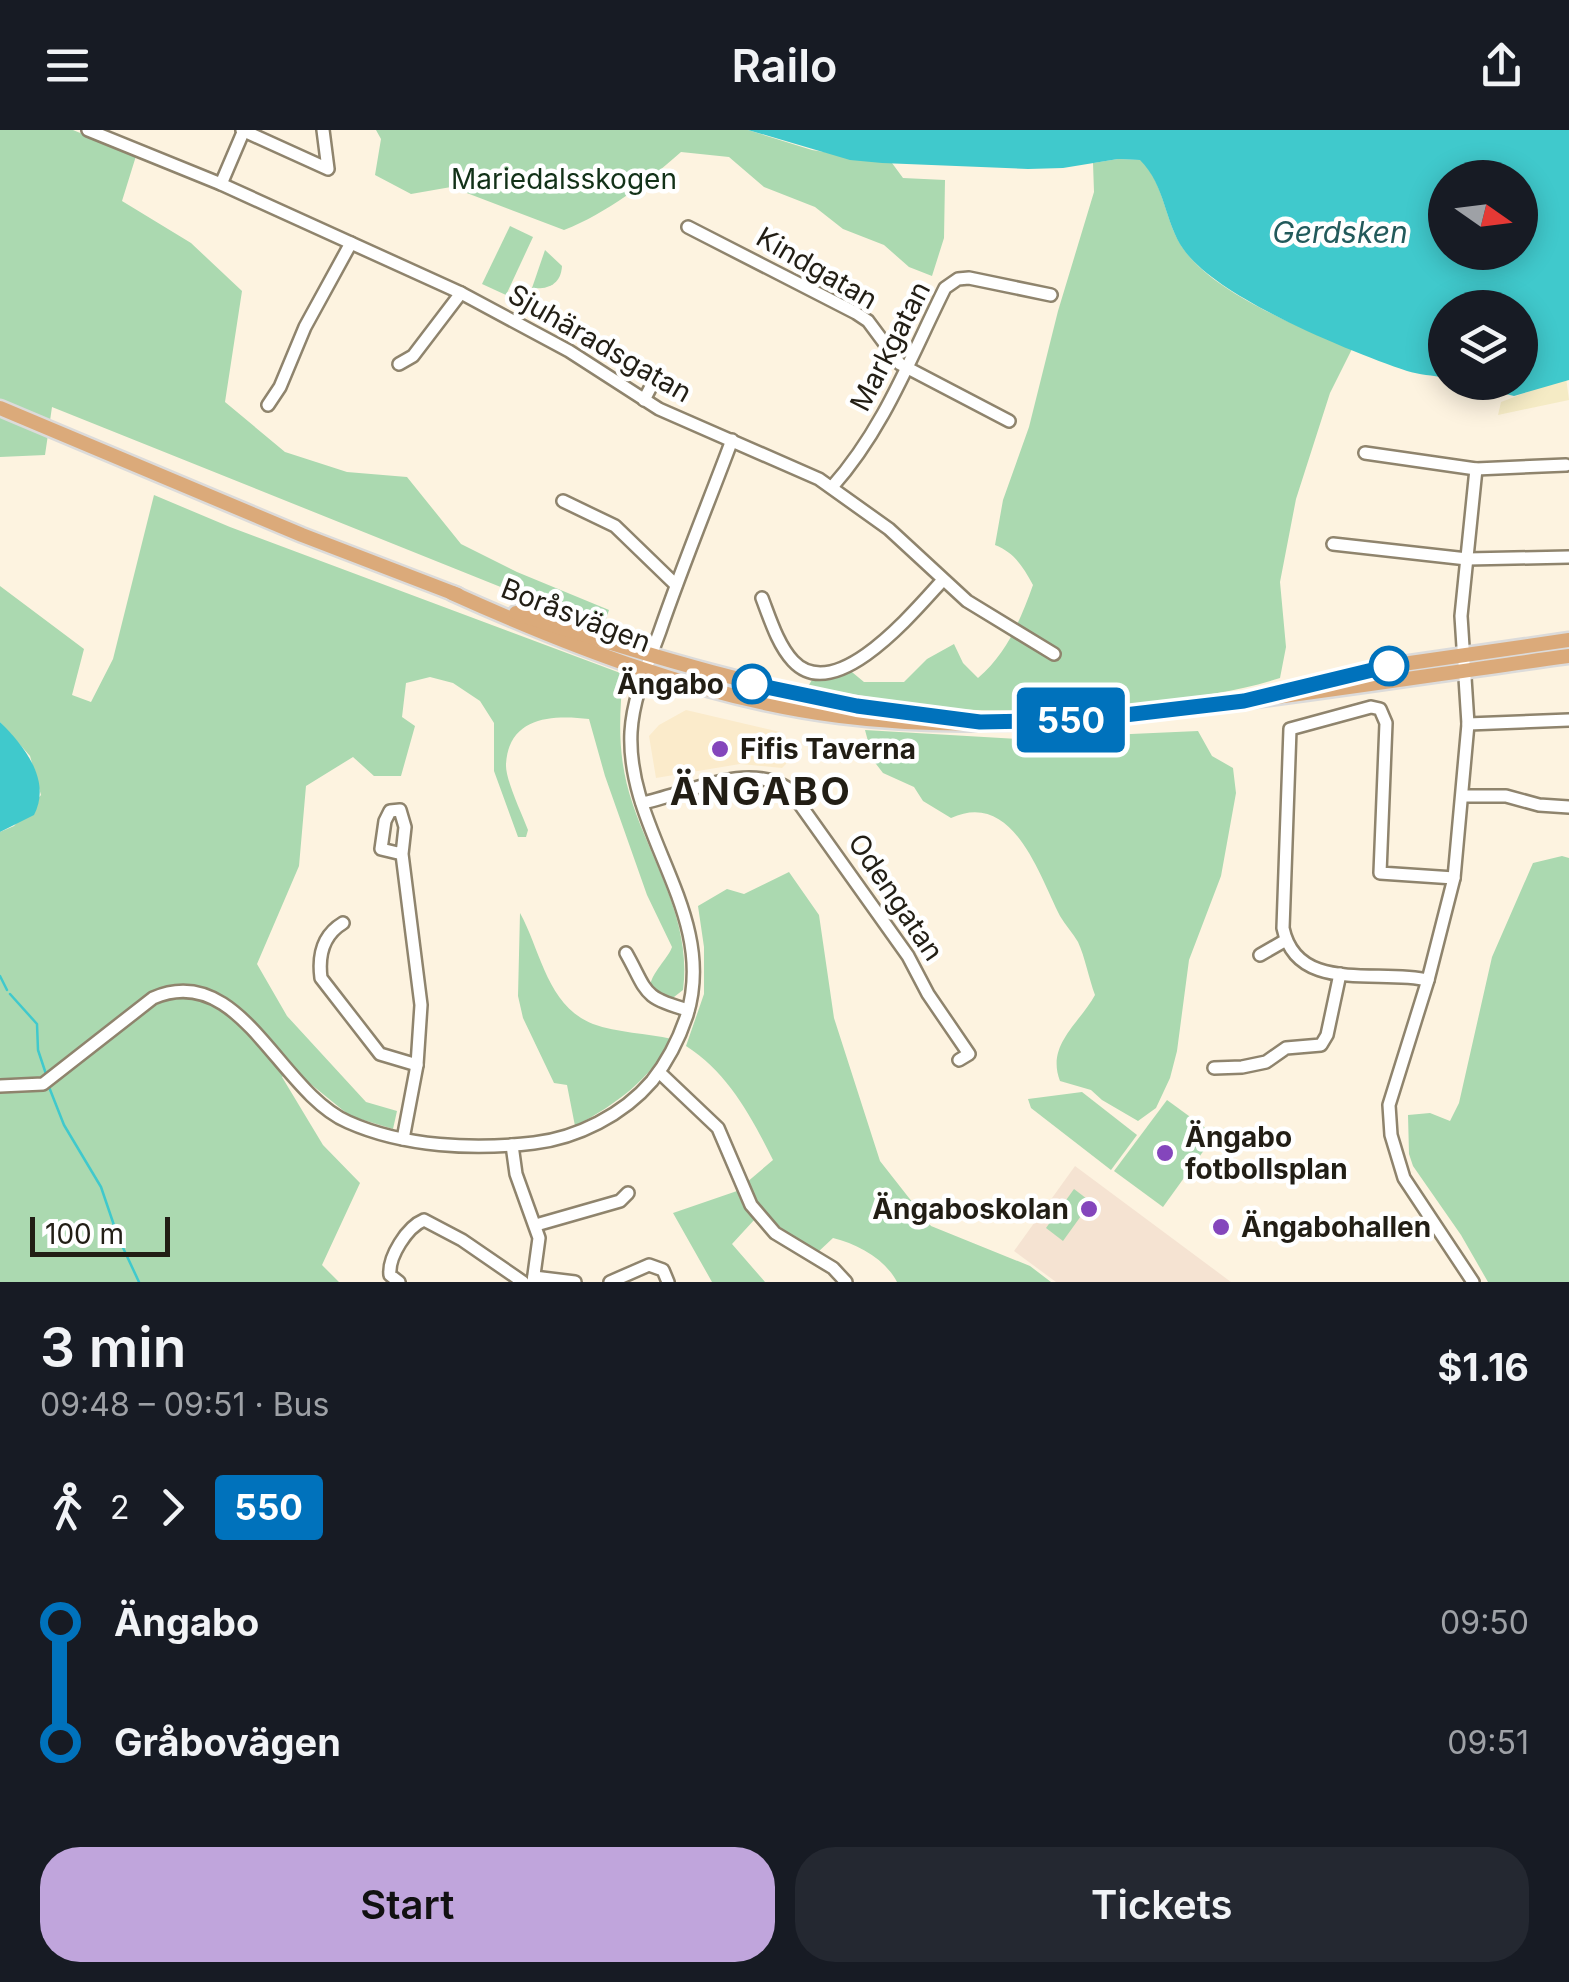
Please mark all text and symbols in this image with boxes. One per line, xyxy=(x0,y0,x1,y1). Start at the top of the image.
icon: menu xyxy=(40,38,95,93)
text: Railo xyxy=(732,38,837,93)
icon: share xyxy=(1474,38,1529,93)
north arrow xyxy=(1428,160,1538,270)
map controls xyxy=(1428,160,1538,400)
park label: Mariedalsskogen xyxy=(451,162,677,196)
water label: Gerdsken xyxy=(1272,214,1408,250)
street label: Kindgatan xyxy=(750,220,884,316)
street label: Markgatan xyxy=(843,275,937,417)
street label: Sjuhäradsgatan xyxy=(502,277,698,409)
button: layers xyxy=(1428,290,1538,400)
street label: Boråsvägen xyxy=(496,571,656,659)
unlabelled marker xyxy=(1370,647,1408,685)
marker: Ängabo xyxy=(733,665,771,703)
place label: Ängabo xyxy=(617,667,724,701)
line badge: 550 xyxy=(1014,688,1128,752)
text: 550 xyxy=(1037,699,1105,741)
place label: Fifis Taverna xyxy=(740,732,916,766)
marker: Fifis Taverna xyxy=(709,738,731,760)
district label: ÄNGABO xyxy=(670,768,852,814)
street label: Odengatan xyxy=(841,827,951,967)
place label: Ängabo fotbollsplan xyxy=(1185,1120,1348,1186)
marker: Ängabo fotbollsplan xyxy=(1154,1142,1176,1164)
place label: Ängaboskolan xyxy=(872,1192,1069,1226)
marker: Ängaboskolan xyxy=(1078,1198,1100,1220)
place label: Ängabohallen xyxy=(1241,1210,1431,1244)
scale bar xyxy=(30,1212,170,1256)
marker: Ängabohallen xyxy=(1210,1216,1232,1238)
text: 100 m xyxy=(45,1217,124,1251)
text: 3 min xyxy=(40,1314,186,1380)
text: $1.16 xyxy=(1437,1344,1529,1390)
text: 09:48 – 09:51 · Bus xyxy=(40,1385,329,1424)
icon: walk xyxy=(40,1480,95,1535)
icon: forward xyxy=(145,1480,200,1535)
text: 550 xyxy=(235,1486,303,1528)
text: 2 xyxy=(110,1488,130,1527)
text: Ängabo xyxy=(114,1599,259,1645)
text: 09:50 xyxy=(1440,1603,1529,1642)
text: Gråbovägen xyxy=(114,1719,341,1765)
text: 09:51 xyxy=(1447,1723,1529,1762)
button: Start xyxy=(40,1847,775,1962)
button: Tickets xyxy=(795,1847,1529,1962)

